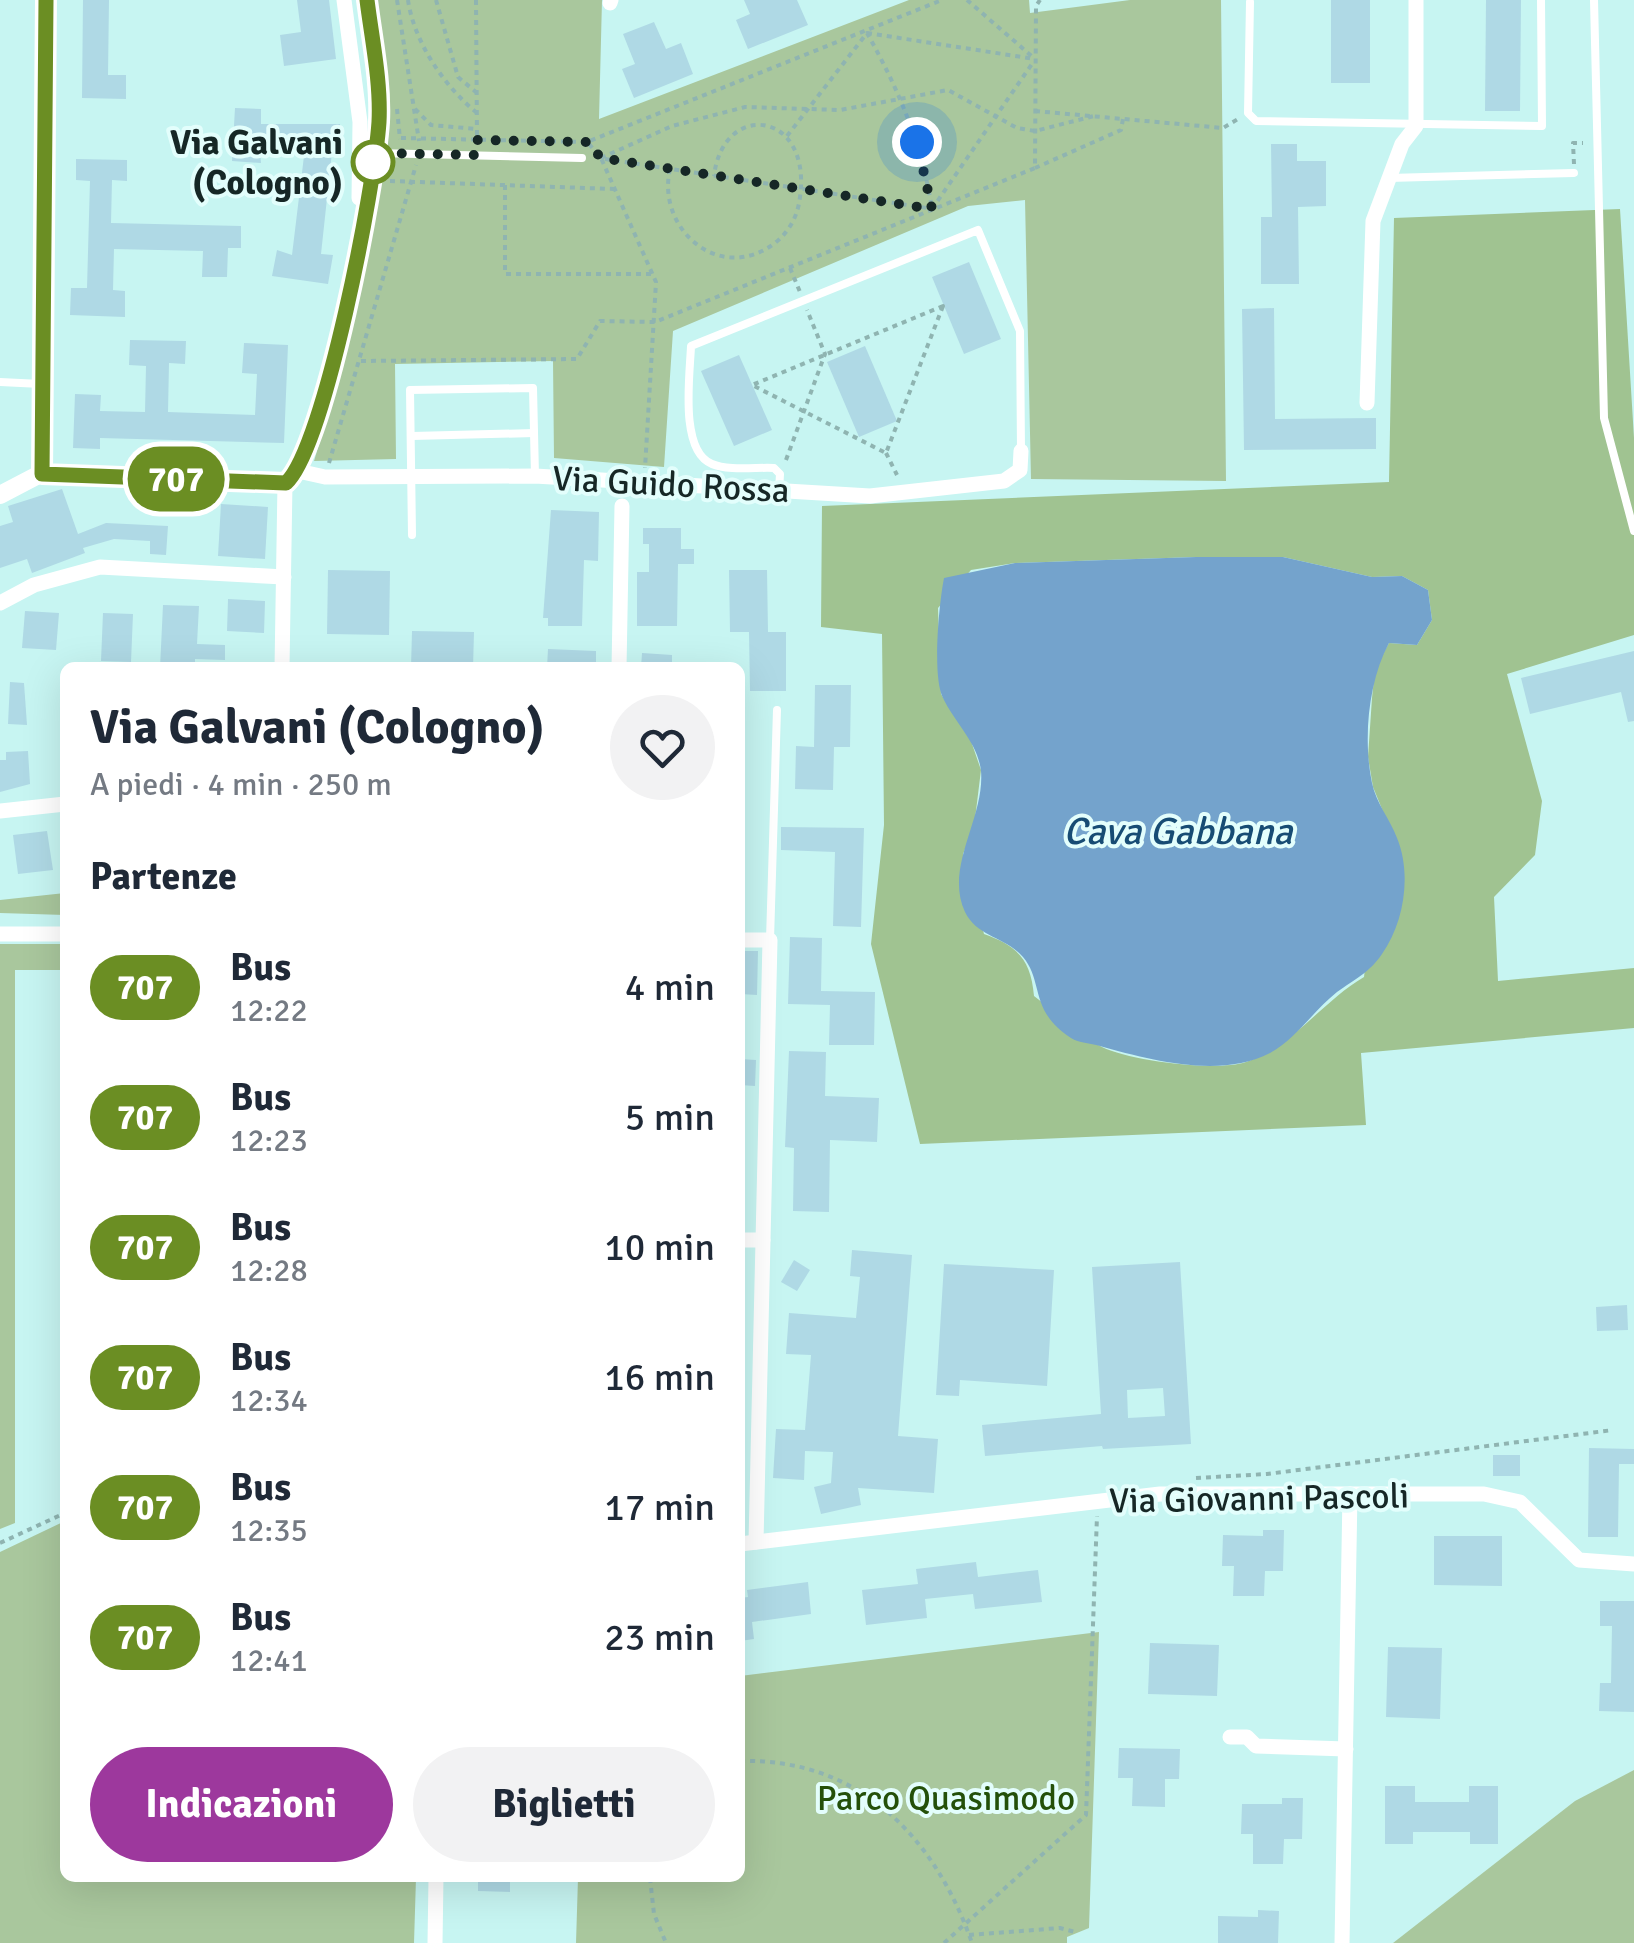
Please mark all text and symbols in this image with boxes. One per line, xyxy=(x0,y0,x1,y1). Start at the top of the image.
your location xyxy=(892,117,942,167)
place label: Via Galvani (Cologno) xyxy=(170,121,343,204)
marker: Via Galvani (Cologno) xyxy=(352,141,394,183)
line badge: 707 xyxy=(119,446,234,512)
street label: Via Guido Rossa xyxy=(551,457,791,512)
text: 707 xyxy=(148,458,204,501)
button: heart xyxy=(610,695,715,800)
text: Via Galvani (Cologno) xyxy=(90,698,545,757)
text: A piedi · 4 min · 250 m xyxy=(90,765,392,804)
water label: Cava Gabbana xyxy=(1063,808,1294,855)
text: Partenze xyxy=(90,853,237,900)
text: Bus xyxy=(230,944,291,991)
text: 4 min xyxy=(625,964,715,1011)
text: 707 xyxy=(117,966,173,1009)
text: 12:22 xyxy=(230,991,308,1030)
text: Bus xyxy=(230,1074,291,1121)
text: 5 min xyxy=(625,1094,715,1141)
text: 707 xyxy=(117,1096,173,1139)
text: 12:23 xyxy=(230,1121,308,1160)
text: Bus xyxy=(230,1204,291,1251)
text: 10 min xyxy=(604,1224,715,1271)
text: 707 xyxy=(117,1226,173,1269)
text: 12:28 xyxy=(230,1251,308,1290)
text: Bus xyxy=(230,1334,291,1381)
text: 16 min xyxy=(604,1354,715,1401)
text: 707 xyxy=(117,1356,173,1399)
text: 12:34 xyxy=(230,1381,308,1420)
text: Bus xyxy=(230,1464,291,1511)
street label: Via Giovanni Pascoli xyxy=(1109,1474,1409,1523)
text: 17 min xyxy=(604,1484,715,1531)
text: 707 xyxy=(117,1486,173,1529)
text: 12:35 xyxy=(230,1511,308,1550)
text: Bus xyxy=(230,1594,291,1641)
text: 23 min xyxy=(604,1614,715,1661)
text: 707 xyxy=(117,1616,173,1659)
text: 12:41 xyxy=(230,1641,308,1680)
button: Indicazioni xyxy=(90,1747,393,1862)
button: Biglietti xyxy=(413,1747,715,1862)
park label: Parco Quasimodo xyxy=(817,1777,1075,1820)

